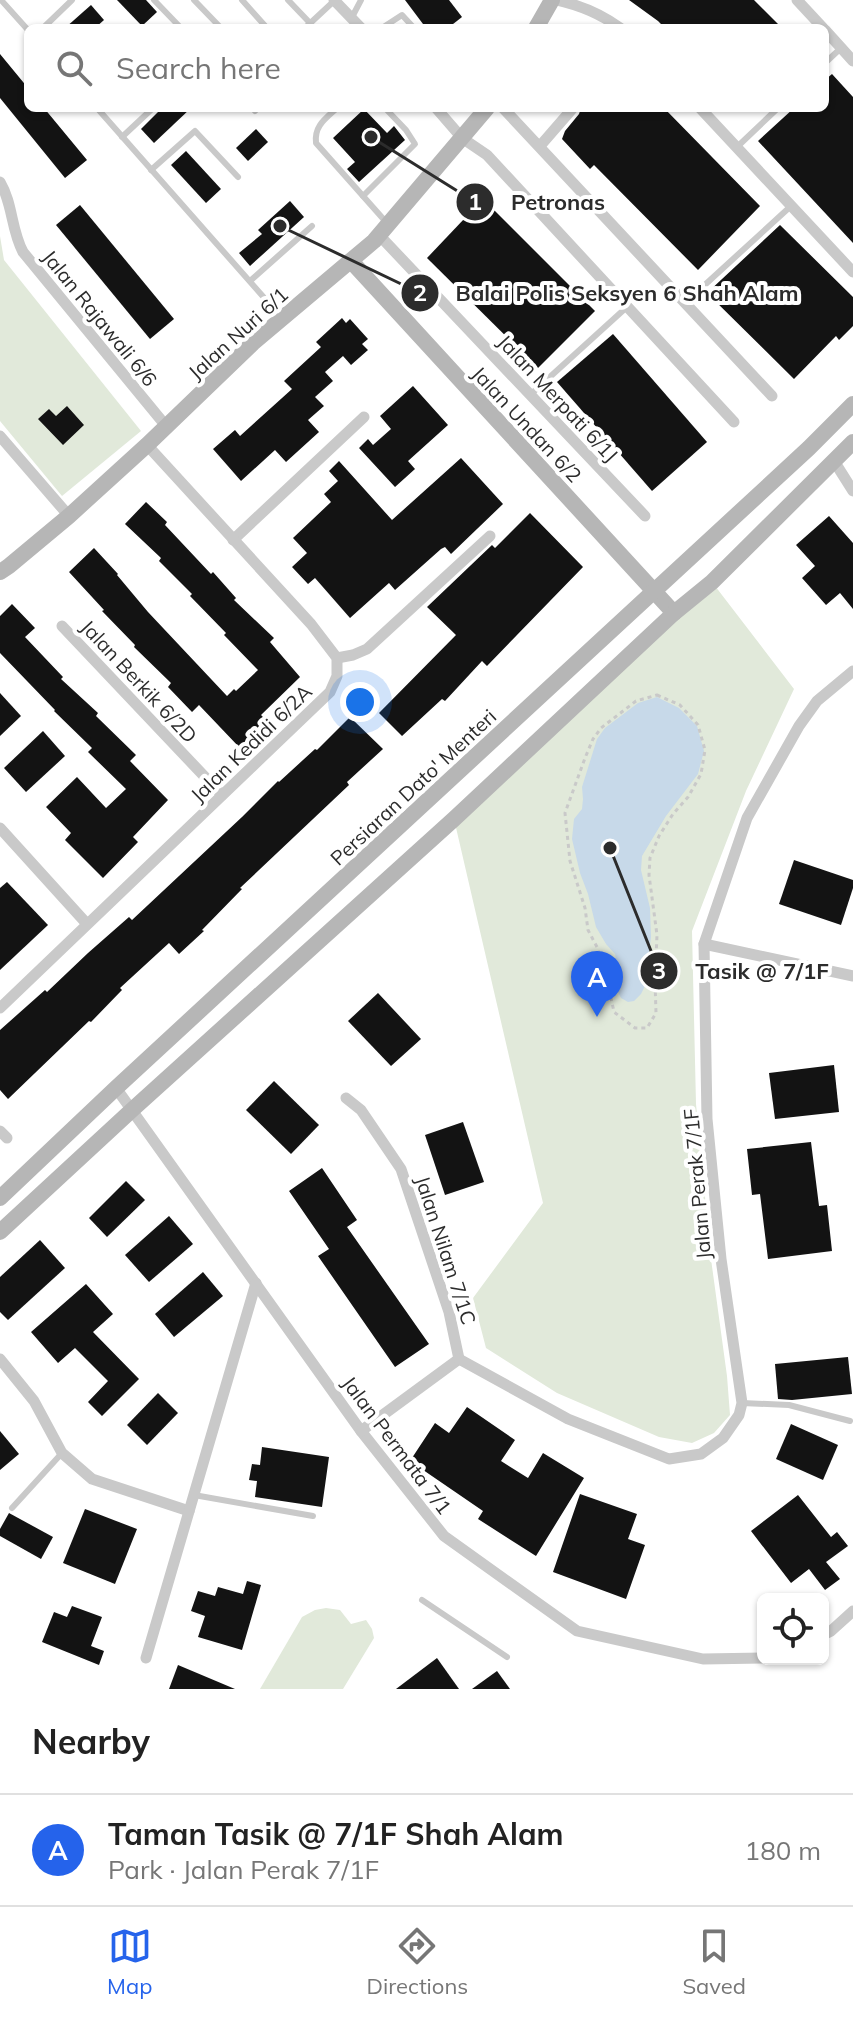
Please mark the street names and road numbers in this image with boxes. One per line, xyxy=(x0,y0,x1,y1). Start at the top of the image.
street label: Jalan Rajawali 6/6 xyxy=(37,245,163,391)
street label: Jalan Nuri 6/1 xyxy=(183,282,293,384)
street label: Jalan Merpati 6/1J xyxy=(493,329,623,467)
street label: Jalan Undan 6/2 xyxy=(467,361,587,487)
street label: Jalan Berkik 6/2D xyxy=(76,614,202,748)
street label: Jalan Kedidi 6/2A xyxy=(185,679,317,807)
street label: Persiaran Dato' Menteri xyxy=(325,704,501,870)
street label: Jalan Perak 7/1F xyxy=(678,1108,716,1260)
street label: Jalan Nilam 7/1C xyxy=(410,1172,482,1328)
street label: Jalan Permata 7/1 xyxy=(337,1371,457,1519)

